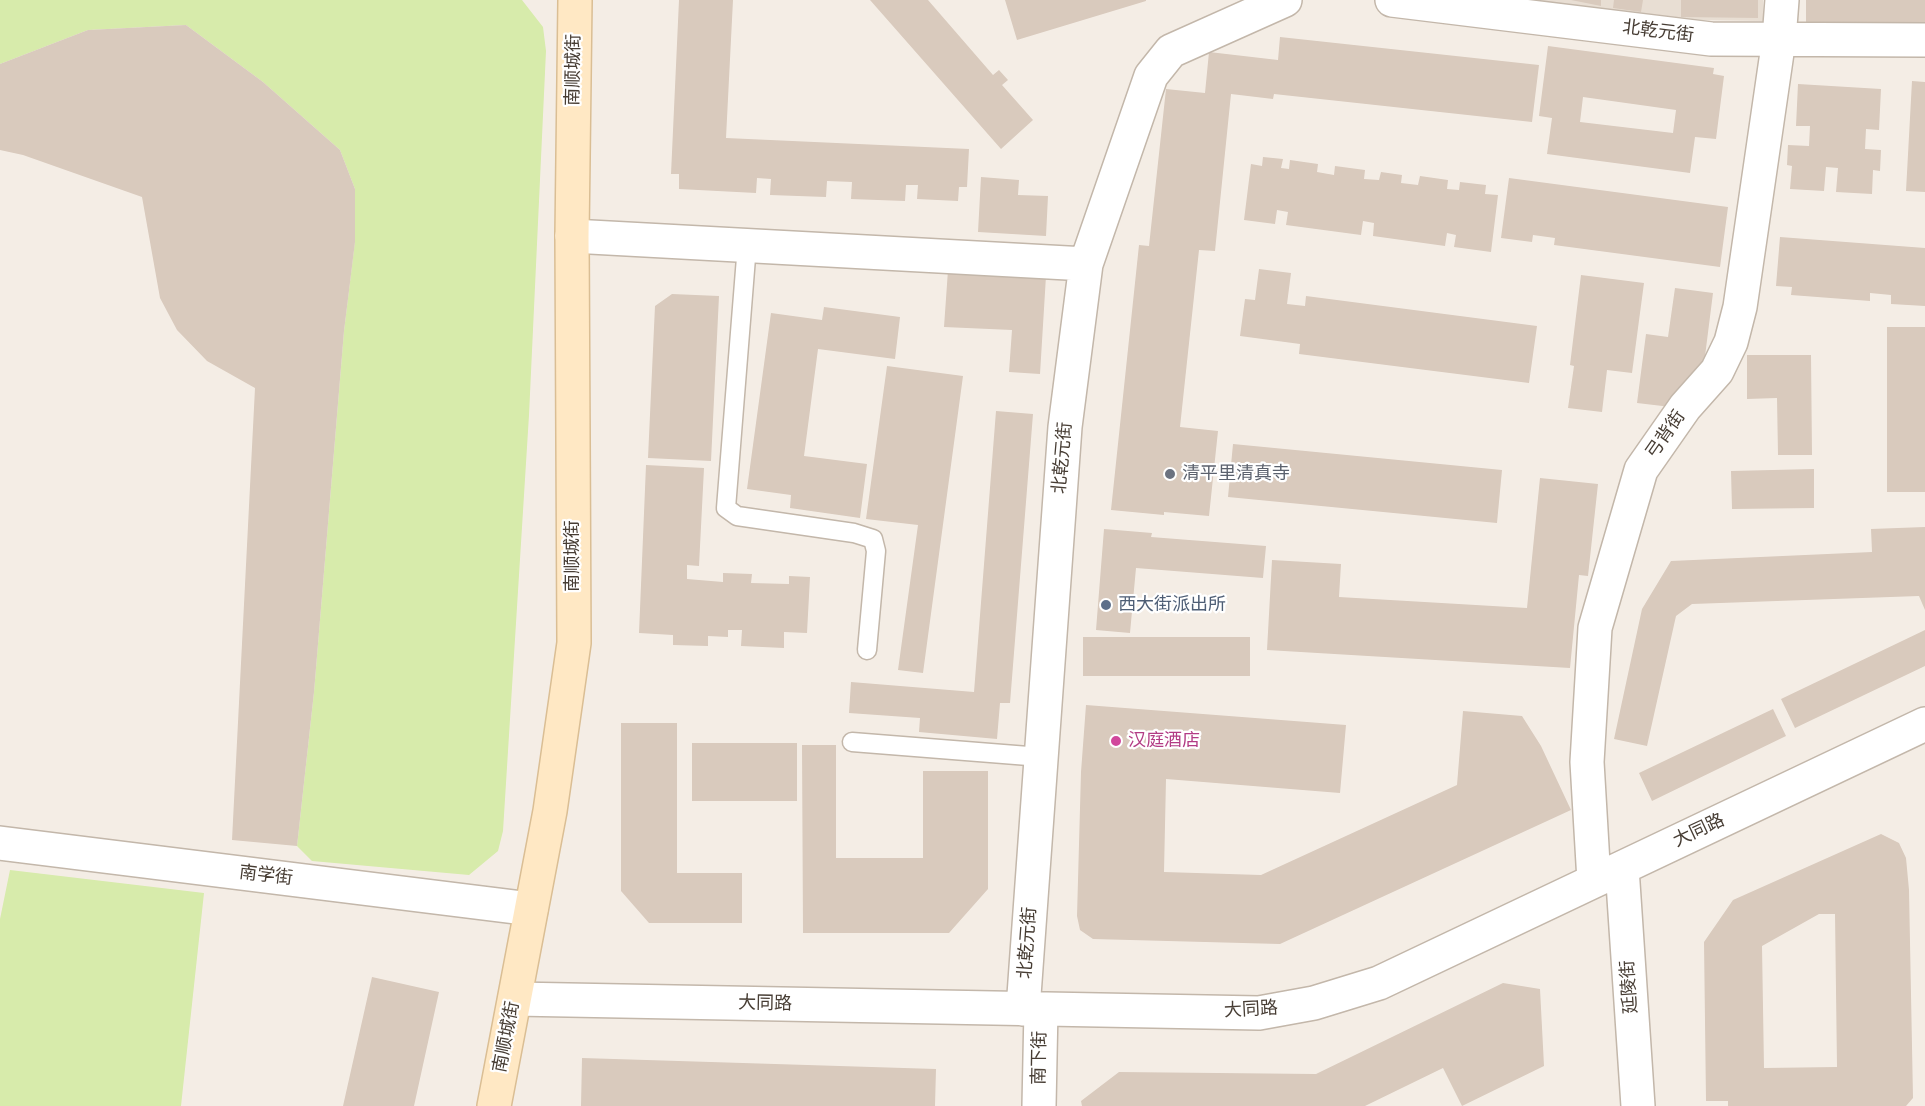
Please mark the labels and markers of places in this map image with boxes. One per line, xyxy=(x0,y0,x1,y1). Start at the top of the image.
place label: 清平里清真寺 xyxy=(1182,463,1290,485)
marker: 清平里清真寺 xyxy=(1163,467,1177,481)
place label: 西大街派出所 xyxy=(1118,594,1226,616)
marker: 西大街派出所 xyxy=(1099,598,1113,612)
place label: 汉庭酒店 xyxy=(1128,730,1200,752)
marker: 汉庭酒店 xyxy=(1109,734,1123,748)

